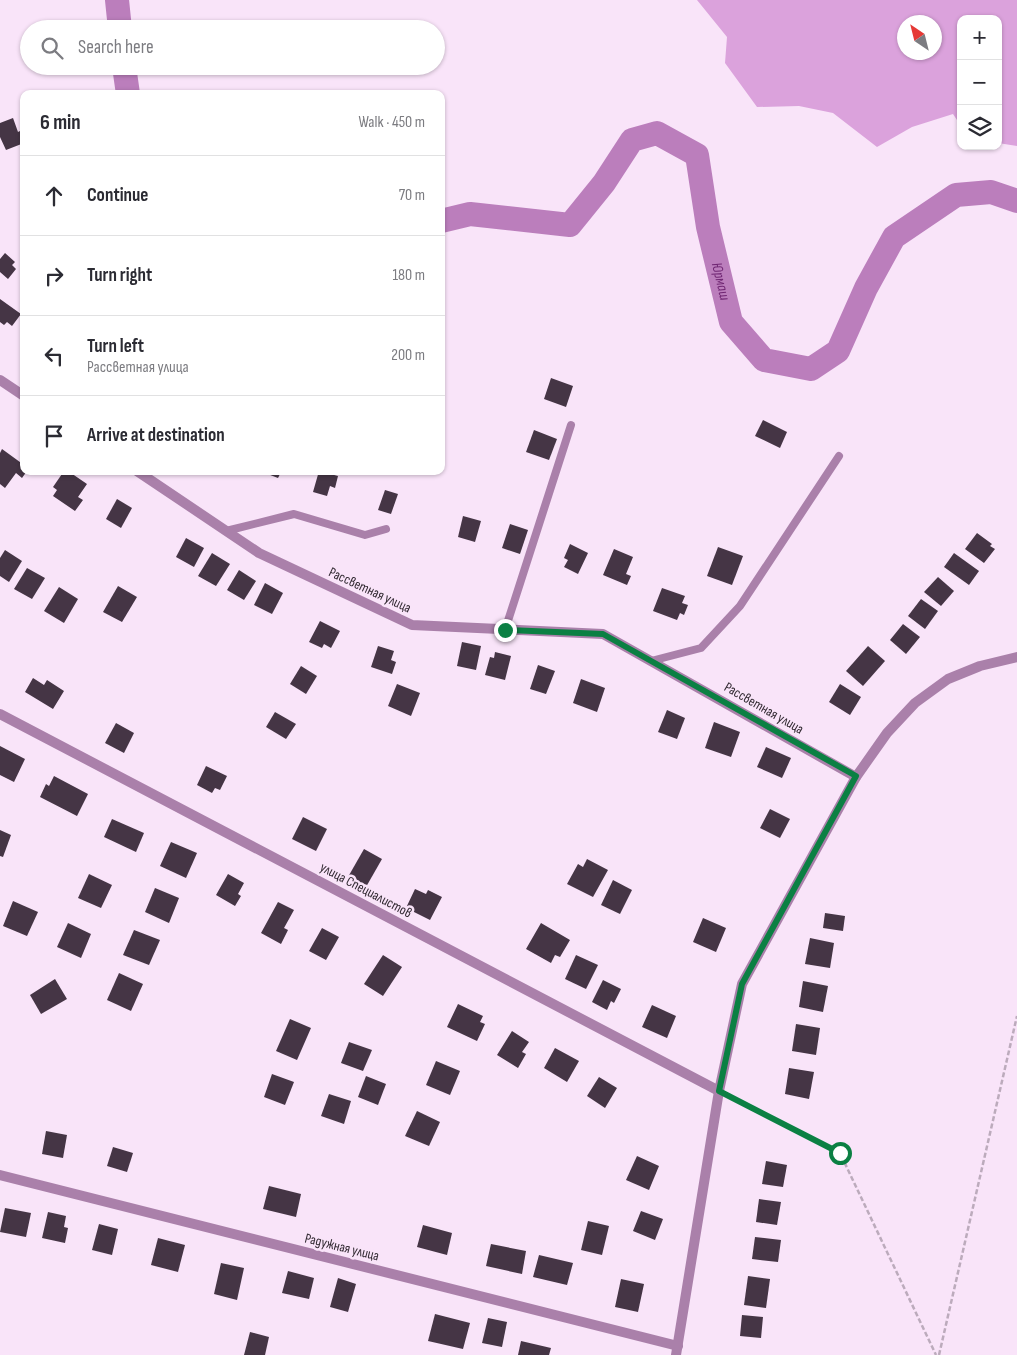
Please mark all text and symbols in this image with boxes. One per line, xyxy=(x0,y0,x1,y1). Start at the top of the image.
north arrow xyxy=(897,15,942,60)
map controls xyxy=(957,15,1002,150)
button: + xyxy=(957,15,1002,60)
search box xyxy=(20,20,445,75)
icon: search xyxy=(38,34,66,62)
text: Search here xyxy=(78,36,154,59)
button: − xyxy=(957,60,1002,105)
button: layers xyxy=(957,105,1002,150)
text: 6 min xyxy=(40,110,81,135)
text: Walk · 450 m xyxy=(358,113,425,132)
icon: ahead xyxy=(40,182,68,210)
text: Continue xyxy=(87,184,148,207)
text: 70 m xyxy=(399,186,425,205)
water label: Юрмаш xyxy=(707,260,735,303)
icon: right xyxy=(40,262,68,290)
text: Turn right xyxy=(87,264,152,287)
text: 180 m xyxy=(392,266,425,285)
text: Turn left xyxy=(87,335,144,358)
icon: left xyxy=(40,342,68,370)
text: 200 m xyxy=(391,346,425,365)
text: Рассветная улица xyxy=(87,358,189,377)
icon: arrive xyxy=(40,422,68,450)
text: Arrive at destination xyxy=(87,424,225,447)
street label: Рассветная улица xyxy=(326,563,414,617)
route end xyxy=(494,619,517,642)
street label: Рассветная улица xyxy=(721,678,807,738)
street label: улица Специалистов xyxy=(317,859,415,921)
route start xyxy=(829,1142,852,1165)
street label: Радужная улица xyxy=(303,1230,381,1264)

